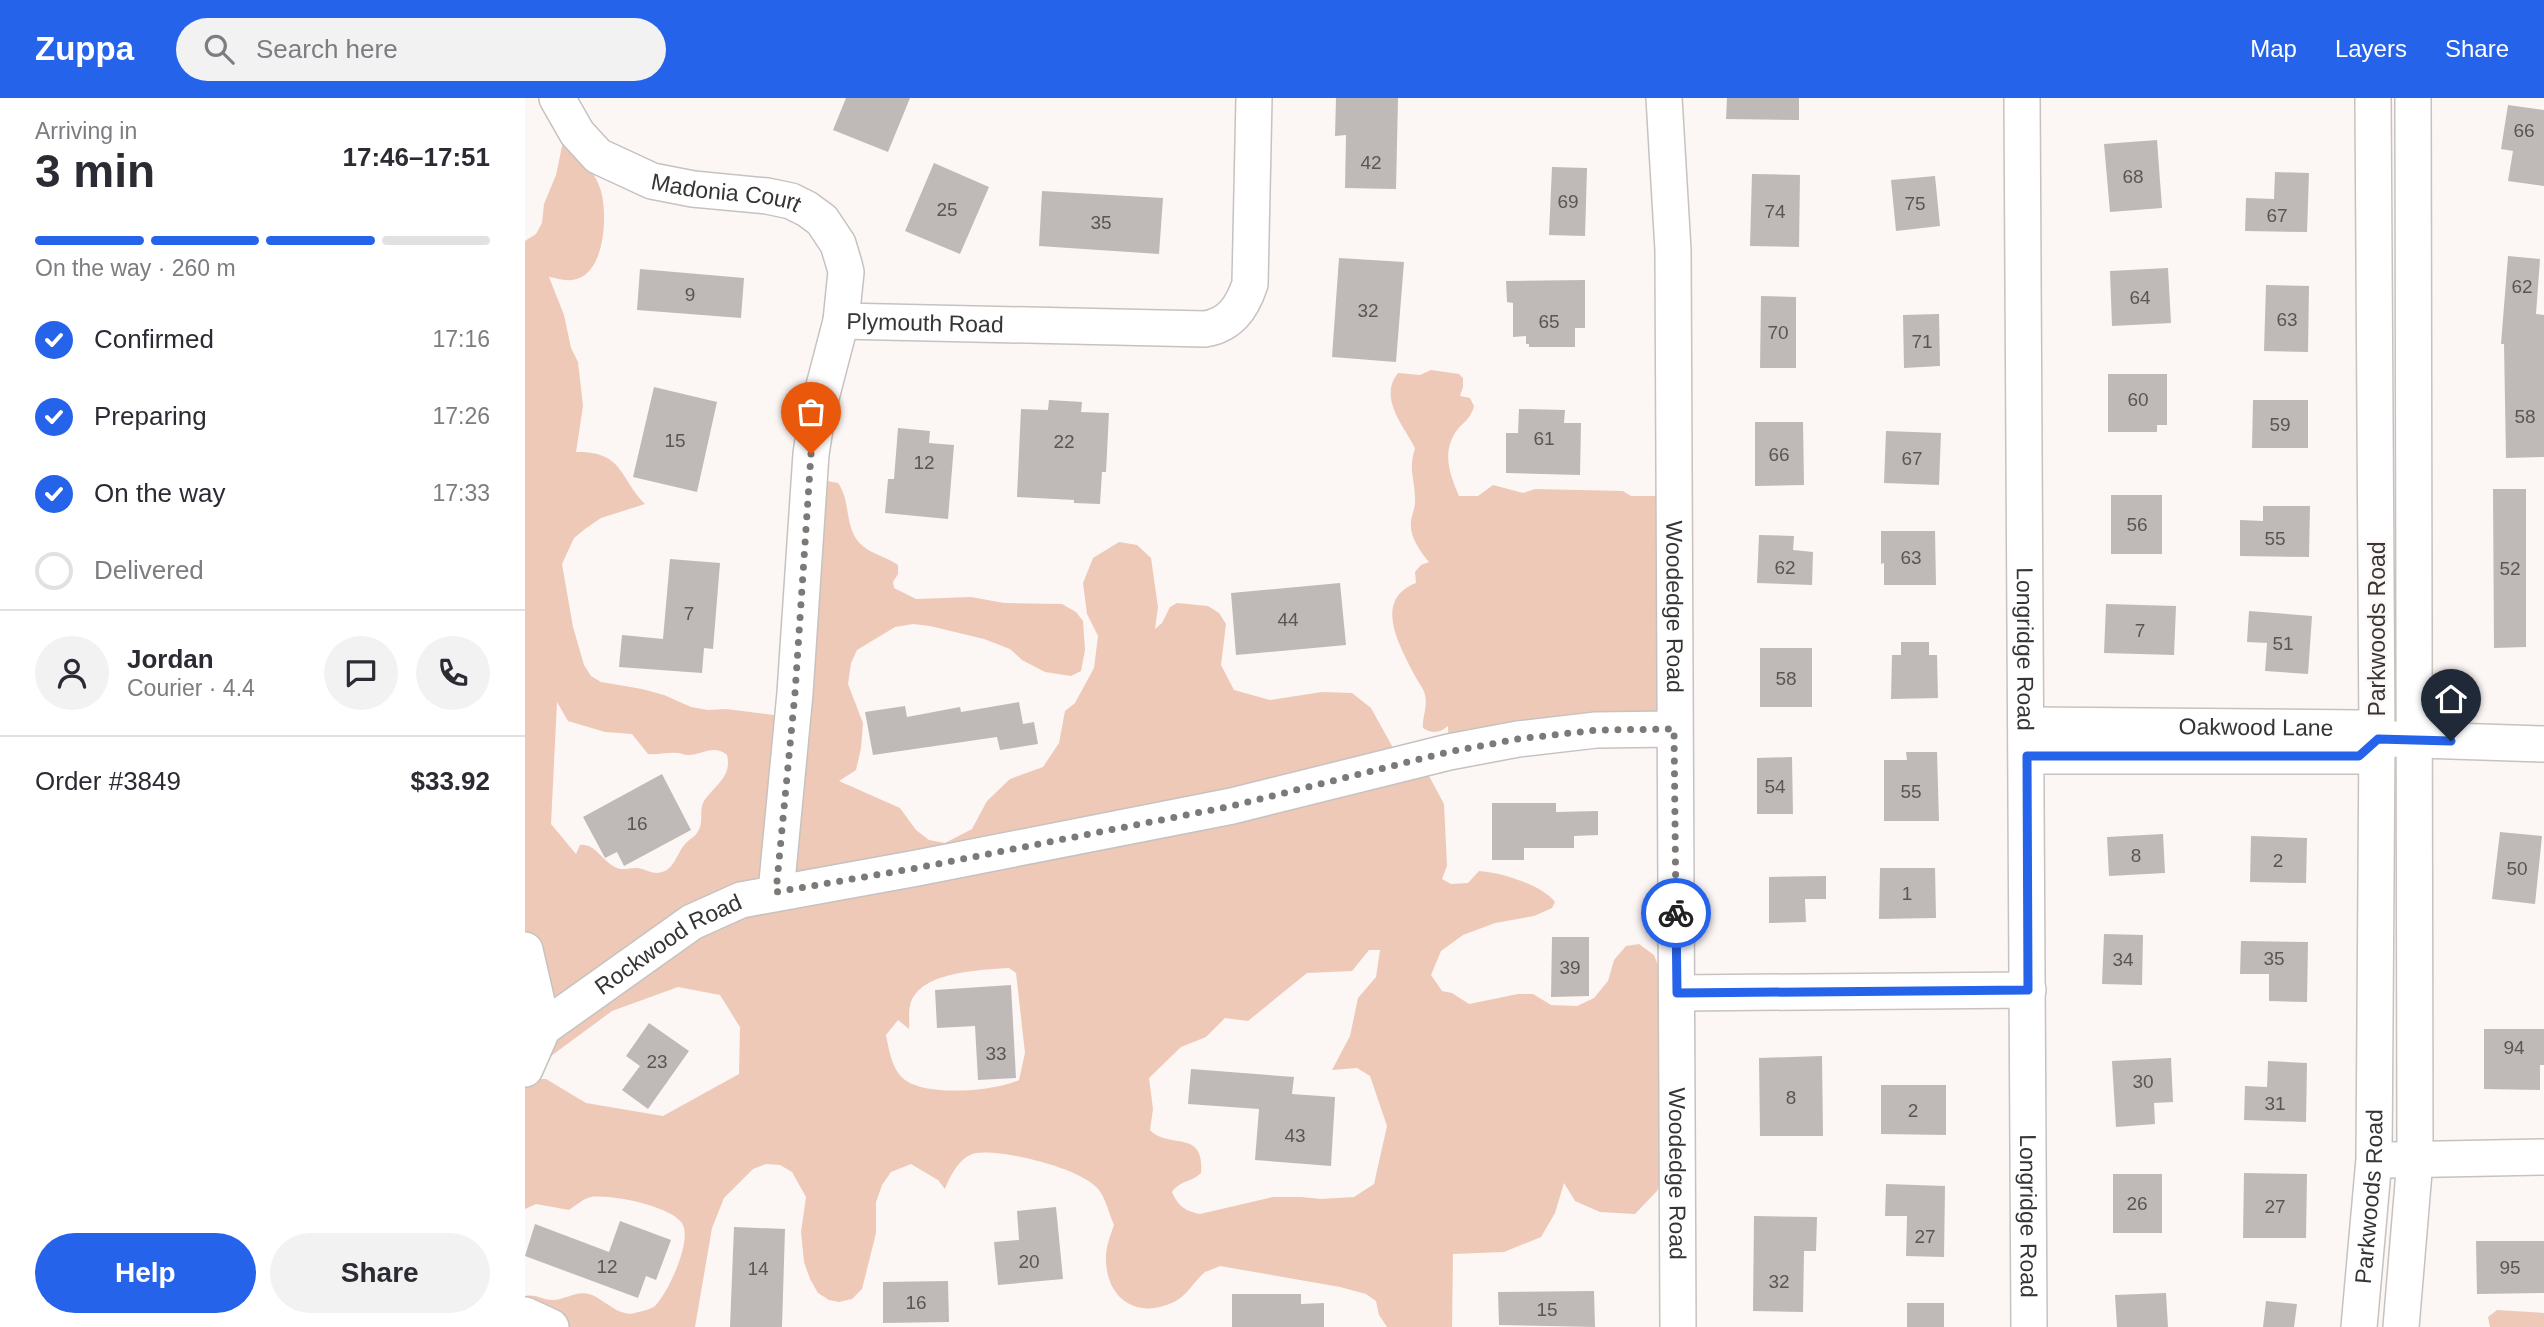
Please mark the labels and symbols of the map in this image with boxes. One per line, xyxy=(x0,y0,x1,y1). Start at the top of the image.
house number: 66 xyxy=(2513,120,2535,141)
house number: 42 xyxy=(1360,152,1382,173)
house number: 68 xyxy=(2122,166,2144,187)
street label: Madonia Court xyxy=(649,168,806,217)
house number: 69 xyxy=(1557,191,1579,212)
house number: 75 xyxy=(1904,193,1926,214)
house number: 25 xyxy=(936,199,958,220)
house number: 74 xyxy=(1764,201,1786,222)
house number: 67 xyxy=(2266,205,2288,226)
house number: 35 xyxy=(1090,212,1112,233)
house number: 62 xyxy=(2511,276,2533,297)
house number: 9 xyxy=(685,284,695,305)
house number: 64 xyxy=(2129,287,2151,308)
house number: 32 xyxy=(1357,300,1379,321)
street label: Plymouth Road xyxy=(846,308,1004,338)
house number: 63 xyxy=(2276,309,2298,330)
house number: 65 xyxy=(1538,311,1560,332)
house number: 70 xyxy=(1767,322,1789,343)
house number: 71 xyxy=(1911,331,1933,352)
pin xyxy=(781,382,841,454)
house number: 60 xyxy=(2127,389,2149,410)
house number: 58 xyxy=(2514,406,2536,427)
house number: 59 xyxy=(2269,414,2291,435)
house number: 61 xyxy=(1533,428,1555,449)
house number: 15 xyxy=(664,430,686,451)
house number: 22 xyxy=(1053,431,1075,452)
house number: 66 xyxy=(1768,444,1790,465)
house number: 67 xyxy=(1901,448,1923,469)
house number: 12 xyxy=(913,452,935,473)
house number: 56 xyxy=(2126,514,2148,535)
street label: Woodedge Road xyxy=(1661,521,1688,693)
house number: 55 xyxy=(2264,528,2286,549)
street label: Parkwoods Road xyxy=(2364,541,2390,717)
house number: 63 xyxy=(1900,547,1922,568)
house number: 62 xyxy=(1774,557,1796,578)
house number: 52 xyxy=(2499,558,2521,579)
street label: Longridge Road xyxy=(2012,567,2039,731)
house number: 7 xyxy=(684,603,694,624)
house number: 44 xyxy=(1277,609,1299,630)
house number: 7 xyxy=(2135,620,2145,641)
house number: 51 xyxy=(2272,633,2294,654)
house number: 58 xyxy=(1775,668,1797,689)
pin xyxy=(2421,669,2481,741)
street label: Oakwood Lane xyxy=(2178,713,2333,741)
house number: 54 xyxy=(1764,776,1786,797)
house number: 55 xyxy=(1900,781,1922,802)
house number: 16 xyxy=(626,813,648,834)
house number: 8 xyxy=(2131,845,2141,866)
house number: 2 xyxy=(2273,850,2283,871)
house number: 50 xyxy=(2506,858,2528,879)
courier xyxy=(1641,878,1711,948)
house number: 1 xyxy=(1902,883,1912,904)
street label: Rockwood Road xyxy=(590,889,745,1000)
house number: 35 xyxy=(2263,948,2285,969)
house number: 34 xyxy=(2112,949,2134,970)
house number: 39 xyxy=(1559,957,1581,978)
house number: 94 xyxy=(2503,1037,2525,1058)
house number: 33 xyxy=(985,1043,1007,1064)
house number: 23 xyxy=(646,1051,668,1072)
house number: 30 xyxy=(2132,1071,2154,1092)
house number: 8 xyxy=(1786,1087,1796,1108)
street label: Woodedge Road xyxy=(1664,1088,1691,1260)
house number: 31 xyxy=(2264,1093,2286,1114)
house number: 2 xyxy=(1908,1100,1918,1121)
street label: Parkwoods Road xyxy=(2350,1109,2387,1285)
house number: 43 xyxy=(1284,1125,1306,1146)
street label: Longridge Road xyxy=(2015,1134,2042,1298)
house number: 26 xyxy=(2126,1193,2148,1214)
house number: 27 xyxy=(2264,1196,2286,1217)
house number: 27 xyxy=(1914,1226,1936,1247)
house number: 20 xyxy=(1018,1251,1040,1272)
house number: 12 xyxy=(596,1256,618,1277)
house number: 95 xyxy=(2499,1257,2521,1278)
house number: 14 xyxy=(747,1258,769,1279)
house number: 32 xyxy=(1768,1271,1790,1292)
house number: 16 xyxy=(905,1292,927,1313)
house number: 15 xyxy=(1536,1299,1558,1320)

